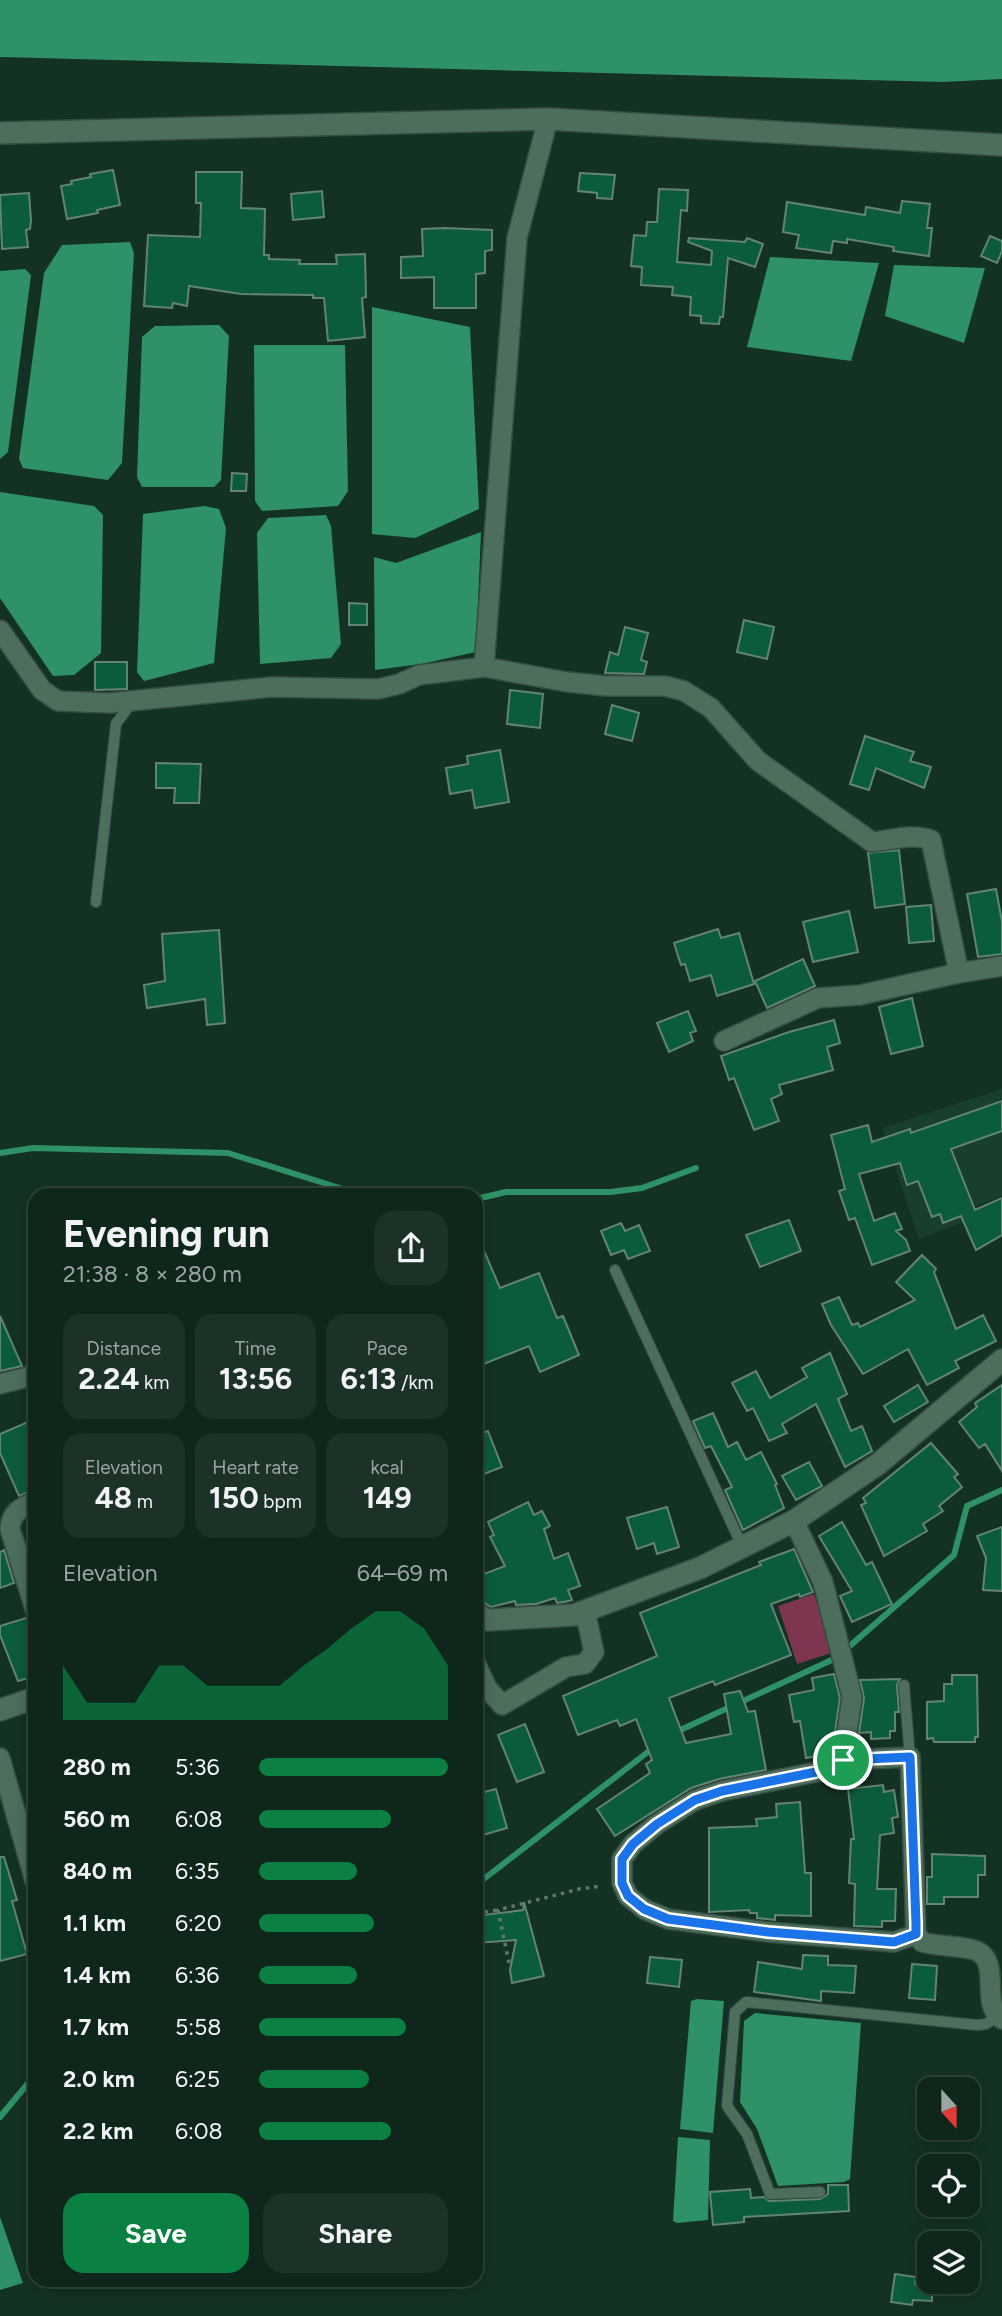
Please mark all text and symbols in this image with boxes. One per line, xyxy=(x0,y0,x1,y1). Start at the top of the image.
text: Evening run xyxy=(63,1211,270,1257)
button: share xyxy=(374,1211,448,1285)
text: 21:38 · 8 × 280 m xyxy=(63,1260,242,1288)
text: Distance xyxy=(87,1337,161,1360)
text: Time xyxy=(235,1337,276,1360)
text: Pace xyxy=(367,1337,408,1360)
text: 2.24 xyxy=(78,1360,139,1397)
text: 13:56 xyxy=(219,1360,292,1397)
text: 6:13 xyxy=(341,1360,396,1397)
text: km xyxy=(139,1371,169,1394)
text: /km xyxy=(396,1371,434,1394)
text: Elevation xyxy=(85,1456,163,1479)
text: Heart rate xyxy=(212,1456,299,1479)
text: kcal xyxy=(371,1456,404,1479)
text: 48 xyxy=(95,1479,132,1516)
text: 150 xyxy=(209,1479,259,1516)
text: 149 xyxy=(363,1479,412,1516)
text: m xyxy=(132,1490,153,1513)
text: bpm xyxy=(259,1490,302,1513)
text: Elevation xyxy=(63,1559,158,1587)
text: 64–69 m xyxy=(357,1559,448,1587)
pin xyxy=(813,1730,873,1790)
icon: arrive xyxy=(824,1741,862,1779)
text: 280 m xyxy=(63,1753,131,1781)
text: 5:36 xyxy=(175,1753,220,1781)
text: 560 m xyxy=(63,1805,130,1833)
text: 6:08 xyxy=(175,1805,223,1833)
text: 840 m xyxy=(63,1857,132,1885)
text: 6:35 xyxy=(175,1857,220,1885)
text: 1.1 km xyxy=(63,1909,126,1937)
text: 6:20 xyxy=(175,1909,221,1937)
text: 1.4 km xyxy=(63,1961,131,1989)
text: 6:36 xyxy=(175,1961,219,1989)
text: 1.7 km xyxy=(63,2013,129,2041)
text: 5:58 xyxy=(175,2013,221,2041)
text: 2.0 km xyxy=(63,2065,135,2093)
text: 6:25 xyxy=(175,2065,220,2093)
north arrow xyxy=(917,2077,980,2140)
map controls xyxy=(917,2077,980,2294)
text: 2.2 km xyxy=(63,2117,133,2145)
text: 6:08 xyxy=(175,2117,223,2145)
button: locate xyxy=(917,2154,980,2217)
button: Save xyxy=(63,2193,249,2273)
button: Share xyxy=(263,2193,448,2273)
button: layers xyxy=(917,2231,980,2294)

